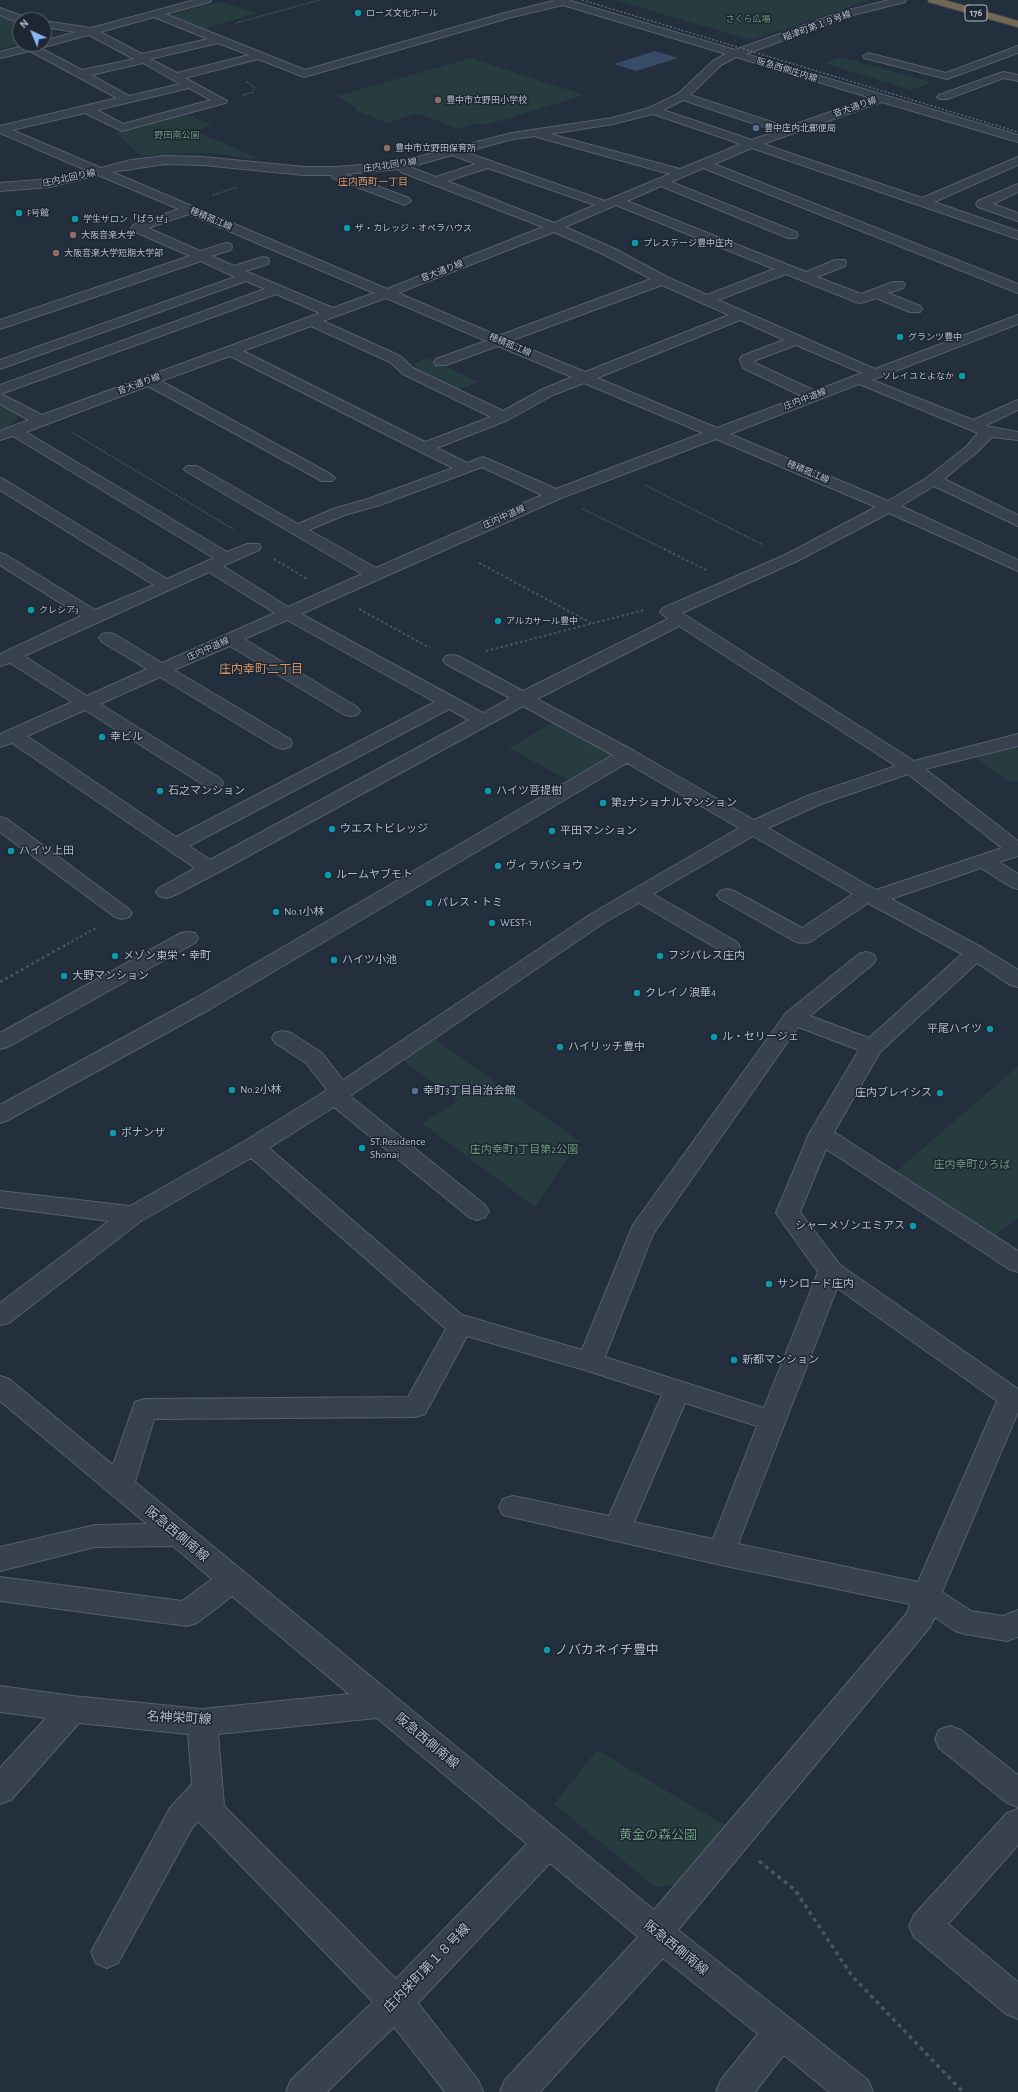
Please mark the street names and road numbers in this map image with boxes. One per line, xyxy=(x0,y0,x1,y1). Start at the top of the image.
road number: 176 xyxy=(965,5,987,21)
street label: 稲津町第１９号線 xyxy=(781,9,853,43)
street label: 阪急西側庄内線 xyxy=(755,56,819,84)
street label: 音大通り線 xyxy=(832,95,878,119)
street label: 庄内北回り線 xyxy=(363,156,417,174)
street label: 庄内北回り線 xyxy=(41,167,97,189)
street label: 穂積菰江線 xyxy=(188,205,234,233)
street label: 音大通り線 xyxy=(419,258,465,284)
street label: 穂積菰江線 xyxy=(487,331,533,359)
street label: 音大通り線 xyxy=(116,371,162,397)
street label: 庄内中道線 xyxy=(782,386,828,412)
street label: 穂積菰江線 xyxy=(785,458,831,486)
street label: 庄内中道線 xyxy=(481,503,527,531)
street label: 庄内中道線 xyxy=(185,635,231,663)
street label: 阪急西側南線 xyxy=(142,1503,212,1565)
street label: 名神栄町線 xyxy=(146,1709,212,1727)
street label: 阪急西側南線 xyxy=(392,1710,462,1772)
street label: 阪急西側南線 xyxy=(641,1917,711,1979)
street label: 庄内栄町第１８号線 xyxy=(381,1921,473,2015)

